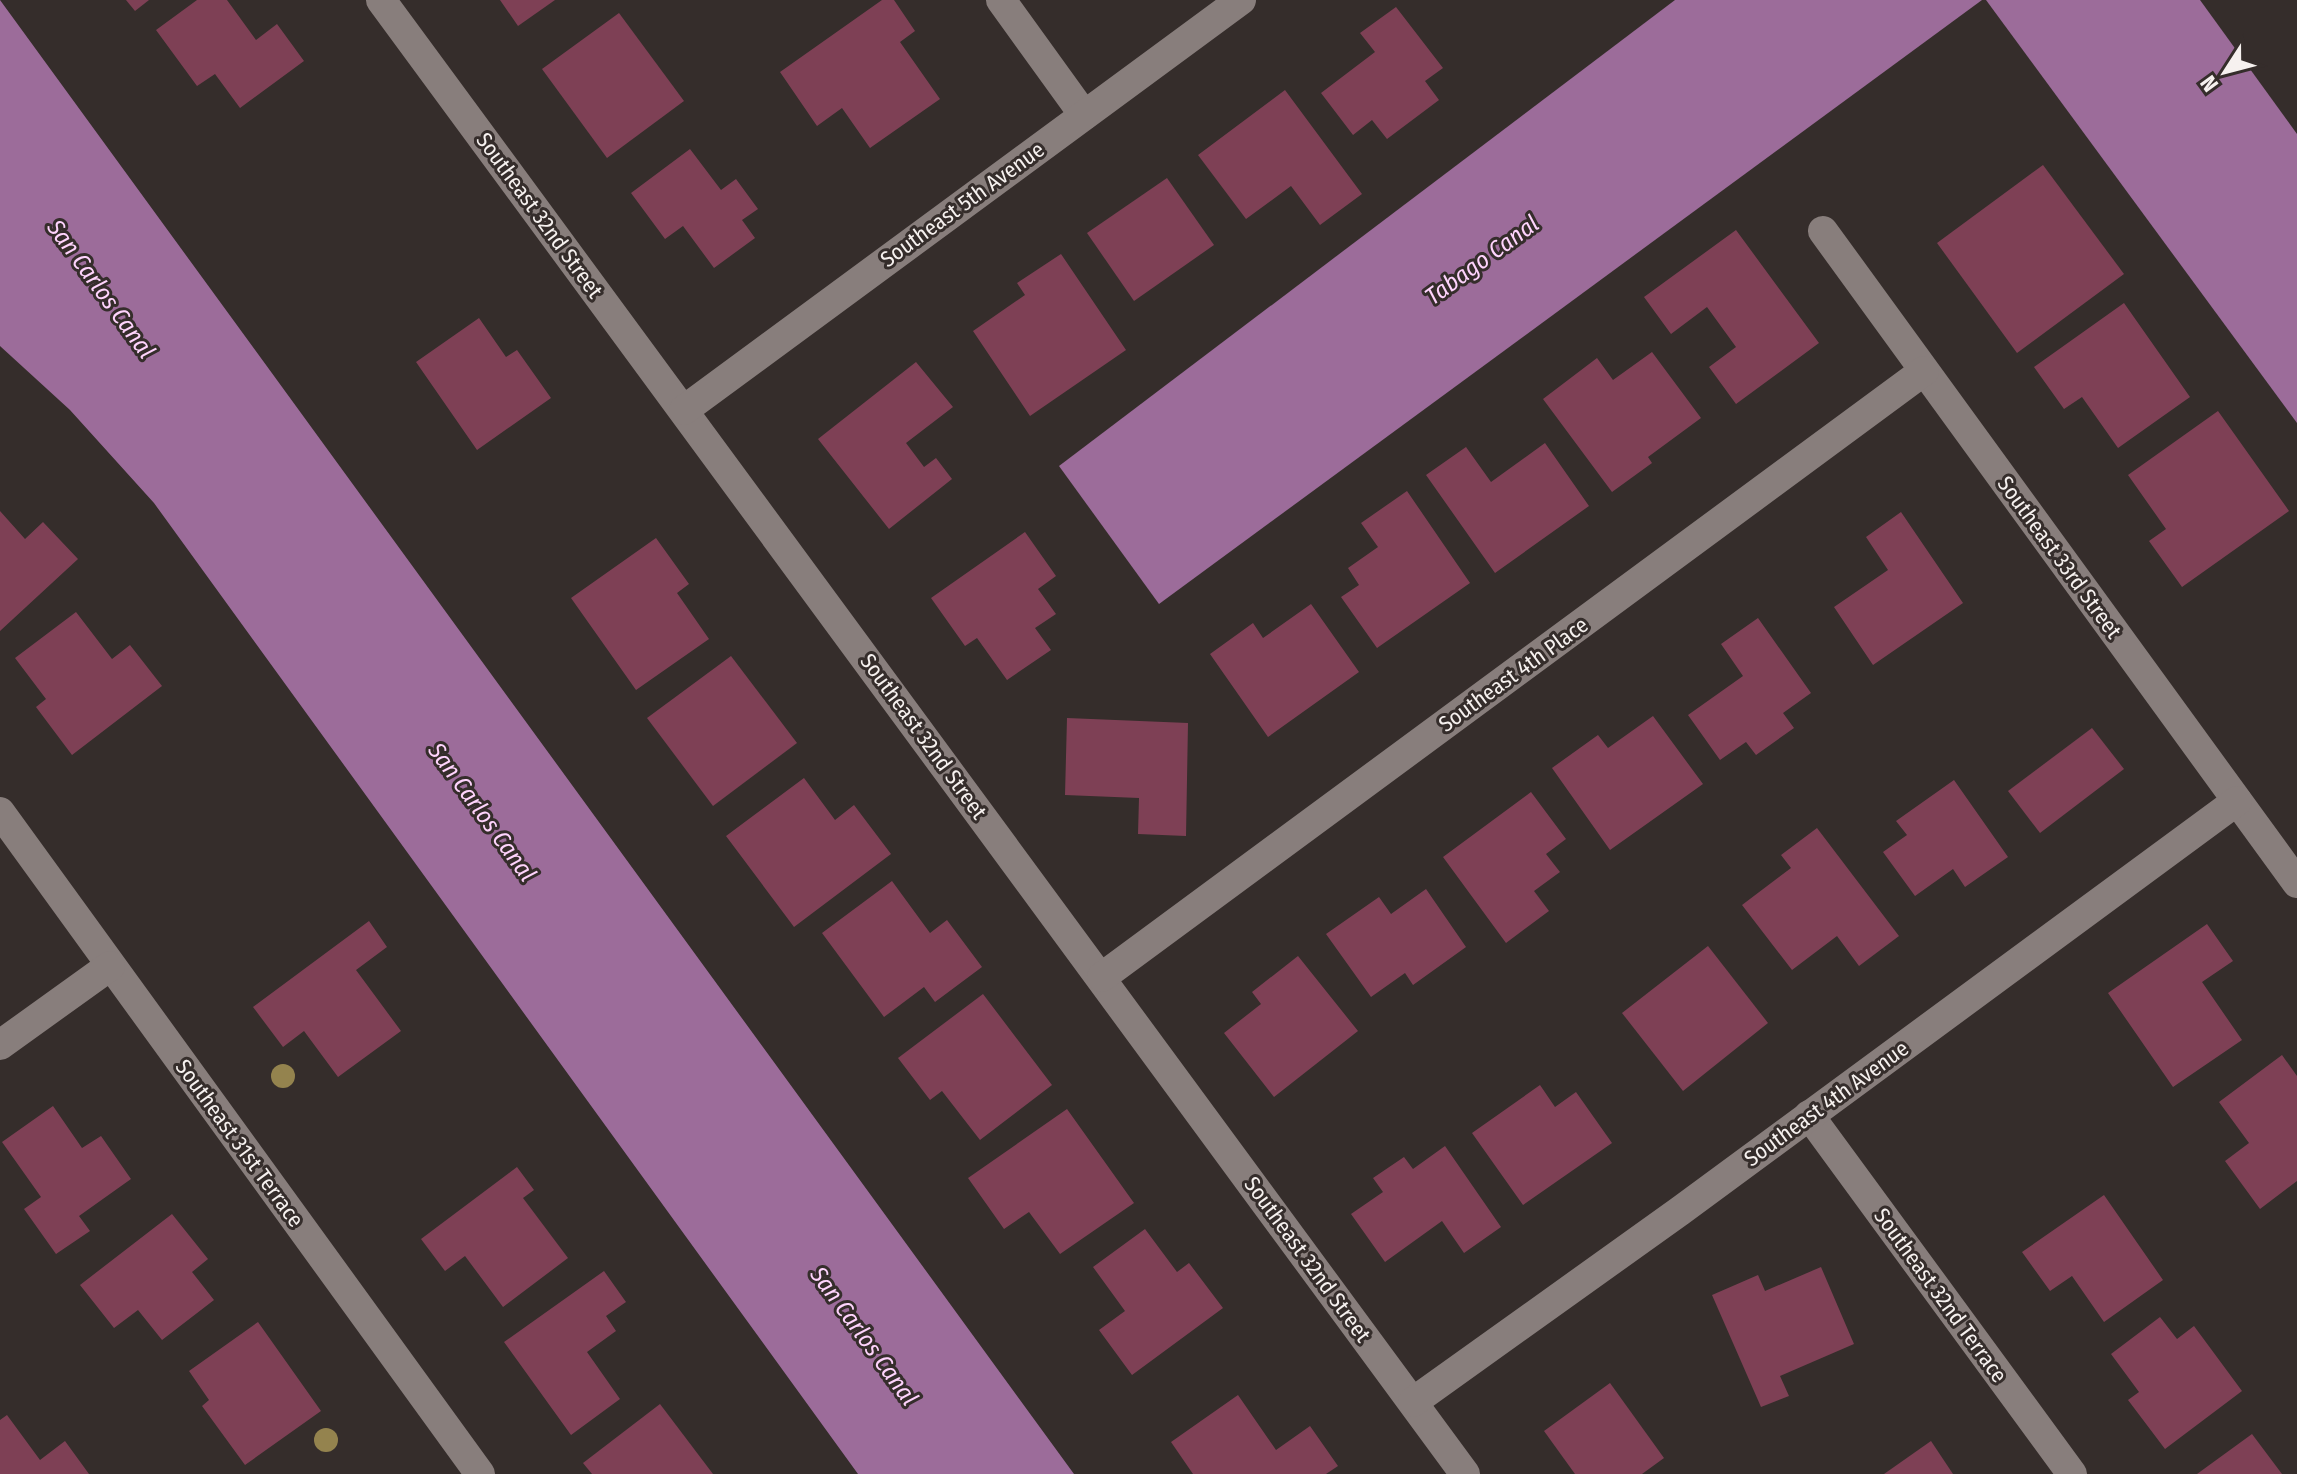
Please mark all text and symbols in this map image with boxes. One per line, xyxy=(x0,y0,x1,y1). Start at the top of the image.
north arrow xyxy=(2185,32,2265,112)
text: N xyxy=(2194,70,2224,97)
street label: Southeast 32nd Street xyxy=(471,127,609,304)
street label: Southeast 5th Avenue xyxy=(875,136,1049,273)
water label: Tabago Canal xyxy=(1420,209,1544,311)
water label: San Carlos Canal xyxy=(41,213,161,364)
street label: Southeast 33rd Street xyxy=(1992,471,2128,644)
street label: Southeast 4th Place xyxy=(1433,611,1593,738)
street label: Southeast 32nd Street xyxy=(855,648,993,825)
water label: San Carlos Canal xyxy=(422,736,542,887)
street label: Southeast 4th Avenue xyxy=(1739,1035,1914,1172)
street label: Southeast 31st Terrace xyxy=(170,1054,310,1232)
street label: Southeast 32nd Street xyxy=(1239,1171,1377,1348)
street label: Southeast 32nd Terrace xyxy=(1868,1203,2013,1388)
water label: San Carlos Canal xyxy=(804,1260,924,1411)

